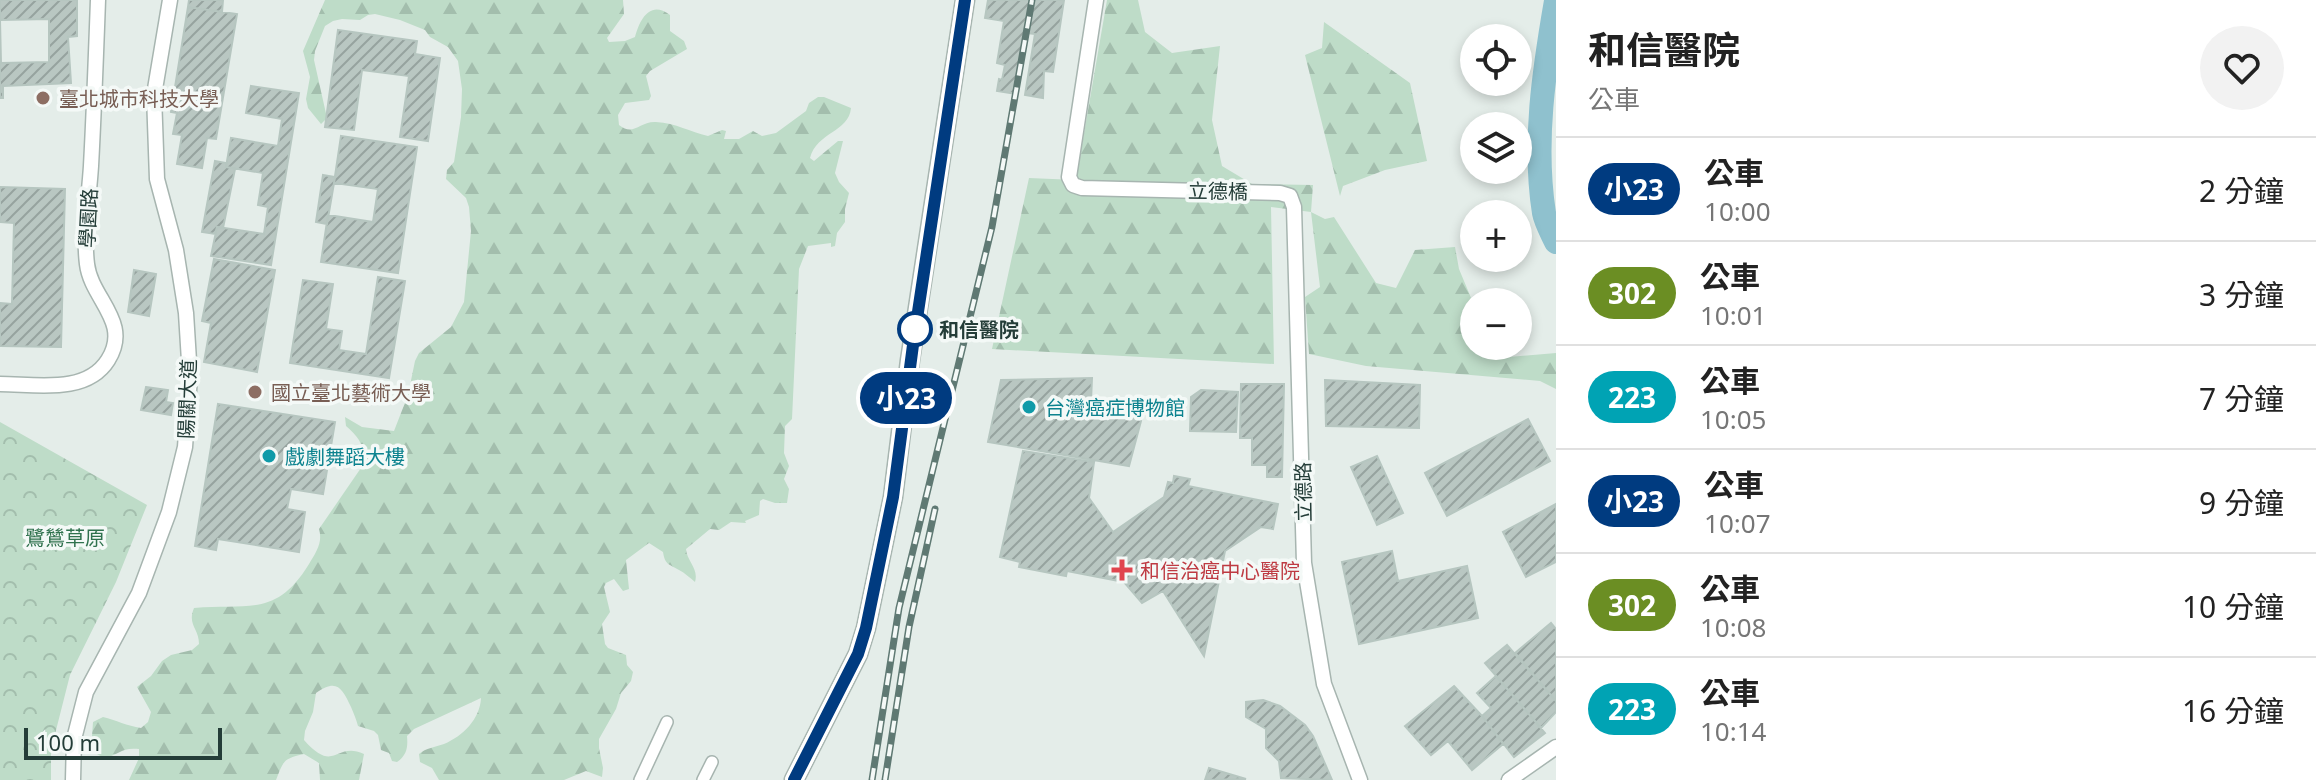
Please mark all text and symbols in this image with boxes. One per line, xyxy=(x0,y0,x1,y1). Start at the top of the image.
text: 和信醫院 xyxy=(1588,23,1740,75)
map controls xyxy=(1460,24,1532,360)
button: locate xyxy=(1460,24,1532,96)
button: heart xyxy=(2200,26,2284,110)
text: 公車 xyxy=(1588,81,1640,117)
place label: 臺北城市科技大學 xyxy=(59,85,219,112)
marker: 臺北城市科技大學 xyxy=(34,89,52,107)
button: layers xyxy=(1460,112,1532,184)
text: 公車 xyxy=(1704,152,1764,193)
text: 小23 xyxy=(1604,170,1664,208)
text: 2 分鐘 xyxy=(2199,170,2284,211)
street label: 立德橋 xyxy=(1188,177,1248,205)
street label: 學園路 xyxy=(73,187,103,249)
text: 10:00 xyxy=(1704,193,1771,229)
button: + xyxy=(1460,200,1532,272)
text: 公車 xyxy=(1700,256,1760,297)
text: 302 xyxy=(1608,274,1656,312)
text: 3 分鐘 xyxy=(2199,274,2284,315)
button: − xyxy=(1460,288,1532,360)
text: 10:01 xyxy=(1700,297,1766,333)
marker: 和信醫院 xyxy=(898,312,932,346)
place label: 和信醫院 xyxy=(939,316,1019,343)
street label: 陽關大道 xyxy=(172,359,202,439)
text: 公車 xyxy=(1700,360,1760,401)
line badge: 小23 xyxy=(860,372,952,424)
text: 223 xyxy=(1608,378,1656,416)
text: 7 分鐘 xyxy=(2199,378,2284,419)
place label: 國立臺北藝術大學 xyxy=(271,379,431,406)
text: 小23 xyxy=(876,379,936,417)
marker: 國立臺北藝術大學 xyxy=(246,383,264,401)
place label: 台灣癌症博物館 xyxy=(1045,394,1185,421)
marker: 台灣癌症博物館 xyxy=(1020,398,1038,416)
text: 10:05 xyxy=(1700,401,1766,437)
place label: 戲劇舞蹈大樓 xyxy=(285,443,405,470)
marker: 戲劇舞蹈大樓 xyxy=(260,447,278,465)
street label: 立德路 xyxy=(1289,462,1317,522)
text: 公車 xyxy=(1704,464,1764,505)
text: 小23 xyxy=(1604,482,1664,520)
text: 9 分鐘 xyxy=(2199,482,2284,523)
text: 10:07 xyxy=(1704,505,1771,541)
park label: 鷺鷥草原 xyxy=(25,524,105,551)
place label: 和信治癌中心醫院 xyxy=(1140,557,1300,584)
marker: 和信治癌中心醫院 xyxy=(1111,559,1133,581)
text: 公車 xyxy=(1700,568,1760,609)
text: 302 xyxy=(1608,586,1656,624)
text: 10 分鐘 xyxy=(2182,586,2284,627)
text: 10:08 xyxy=(1700,609,1766,645)
text: 公車 xyxy=(1700,672,1760,713)
text: 223 xyxy=(1608,690,1656,728)
text: 16 分鐘 xyxy=(2182,690,2284,731)
text: 10:14 xyxy=(1700,713,1766,749)
scale bar xyxy=(24,724,222,760)
text: 100 m xyxy=(36,727,100,757)

